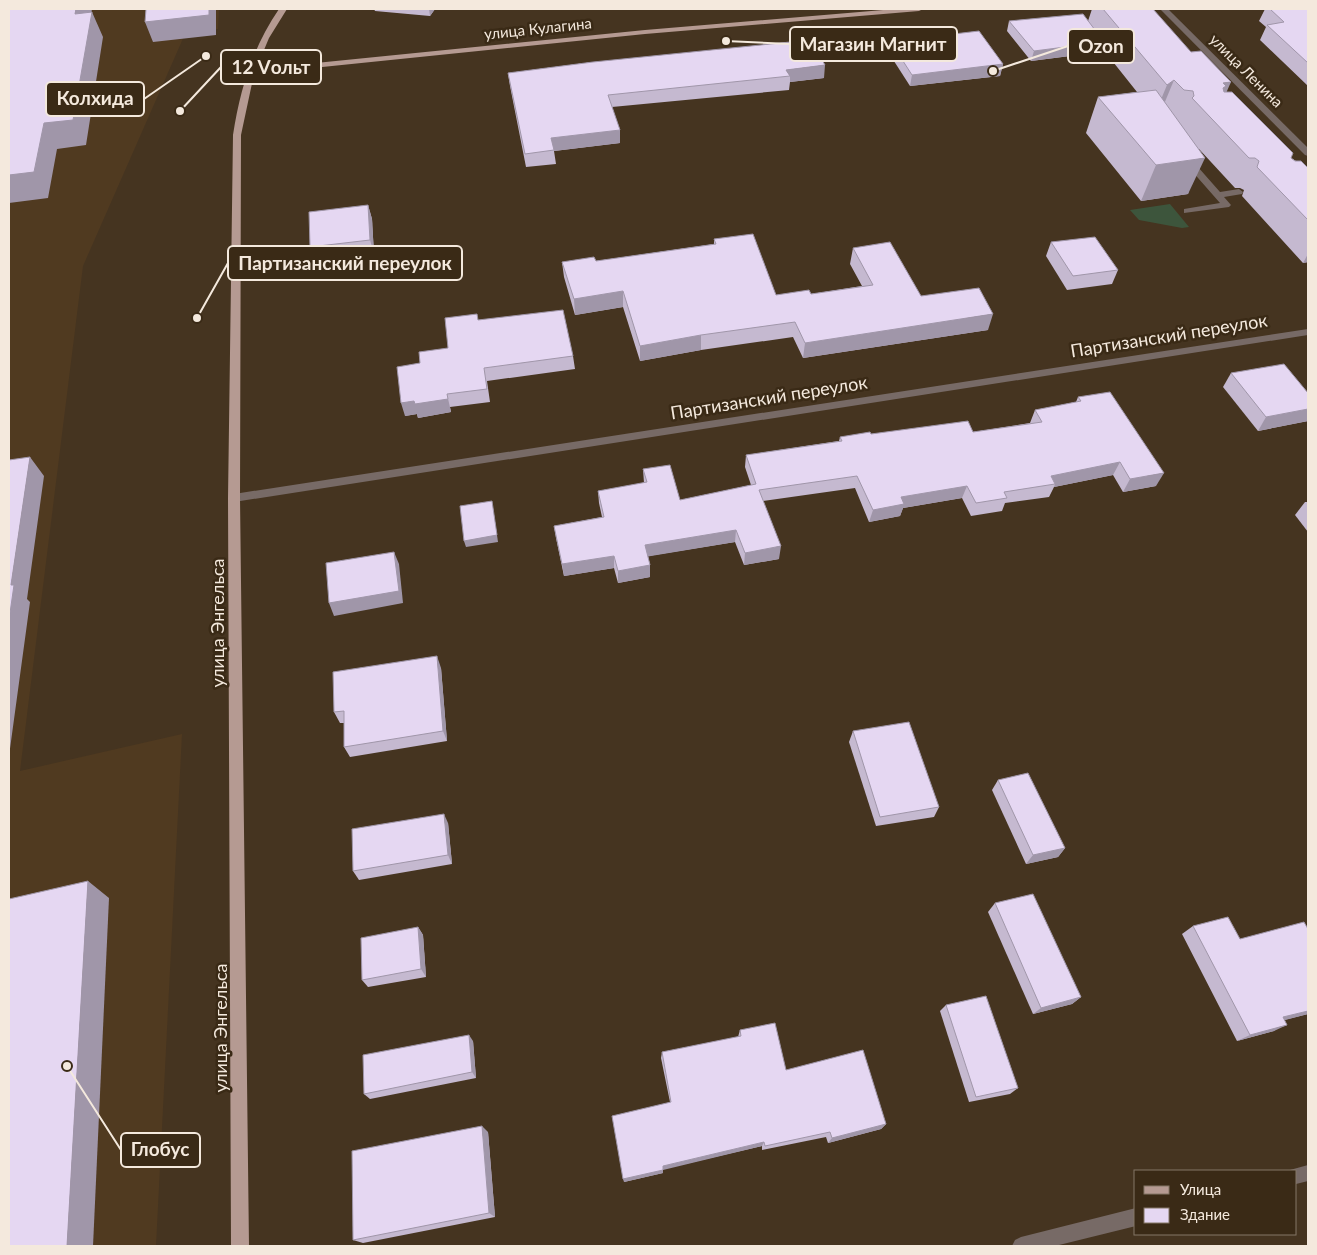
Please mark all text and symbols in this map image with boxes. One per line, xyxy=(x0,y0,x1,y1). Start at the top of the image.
street label: улица Кулагина xyxy=(483,13,593,43)
callout: Магазин Магнит xyxy=(790,27,957,61)
callout: Ozon xyxy=(1068,29,1134,63)
street label: улица Ленина xyxy=(1206,30,1287,111)
text: Магазин Магнит xyxy=(800,32,947,55)
text: Ozon xyxy=(1078,34,1124,57)
callout: 12 Vольт xyxy=(221,50,321,84)
text: 12 Vольт xyxy=(232,55,311,78)
callout: Колхида xyxy=(46,82,144,116)
text: Колхида xyxy=(56,86,134,109)
callout: Партизанский переулок xyxy=(228,246,462,280)
text: Партизанский переулок xyxy=(238,251,452,274)
street label: Партизанский переулок xyxy=(1069,308,1270,361)
street label: Партизанский переулок xyxy=(669,370,870,423)
street label: улица Энгельса xyxy=(206,558,228,688)
street label: улица Энгельса xyxy=(209,963,231,1093)
callout: Глобус xyxy=(121,1133,200,1167)
text: Глобус xyxy=(131,1137,189,1160)
legend xyxy=(1134,1170,1297,1235)
text: Улица xyxy=(1180,1180,1221,1198)
text: Здание xyxy=(1180,1205,1230,1223)

